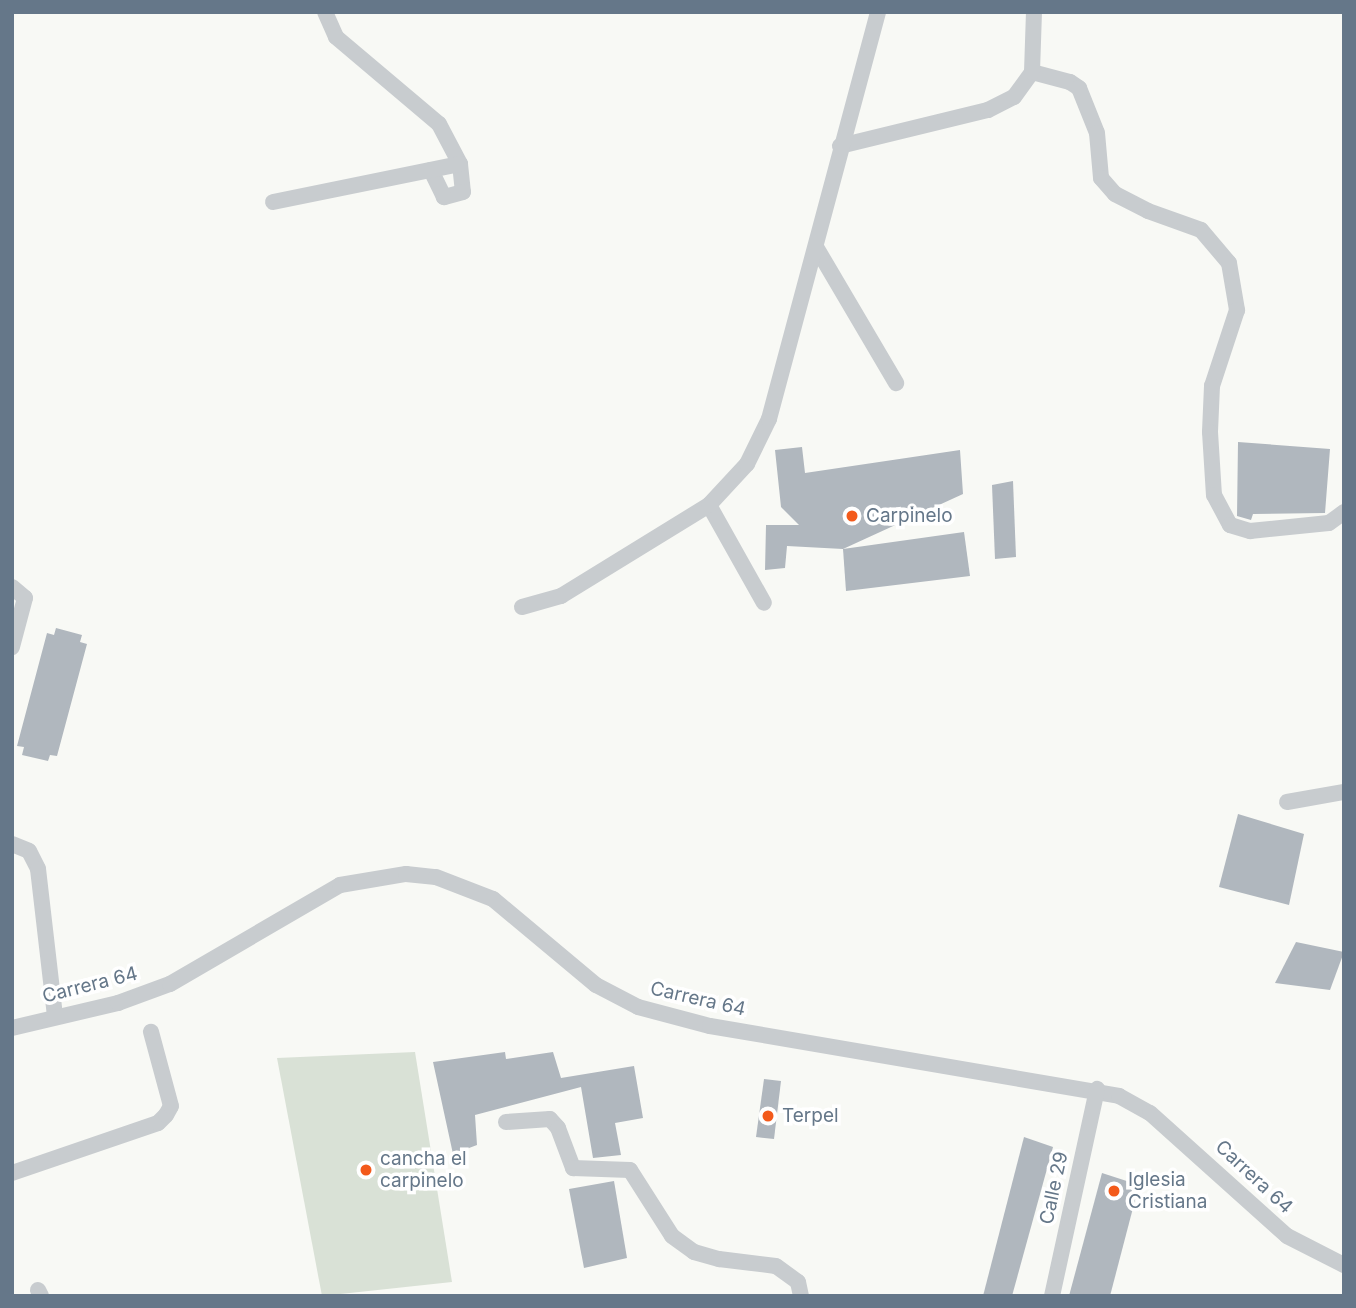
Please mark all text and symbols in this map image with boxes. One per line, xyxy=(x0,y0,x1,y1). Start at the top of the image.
place label: Carpinelo xyxy=(866,505,953,527)
marker: Carpinelo xyxy=(844,508,860,524)
street label: Carrera 64 xyxy=(40,962,140,1008)
street label: Carrera 64 xyxy=(648,977,748,1021)
place label: Terpel xyxy=(782,1105,839,1127)
marker: Terpel xyxy=(760,1108,776,1124)
street label: Carrera 64 xyxy=(1211,1136,1297,1218)
place label: cancha el carpinelo xyxy=(380,1148,467,1192)
street label: Calle 29 xyxy=(1035,1150,1073,1226)
marker: cancha el carpinelo xyxy=(358,1162,374,1178)
place label: Iglesia Cristiana xyxy=(1128,1169,1207,1213)
marker: Iglesia Cristiana xyxy=(1106,1183,1122,1199)

